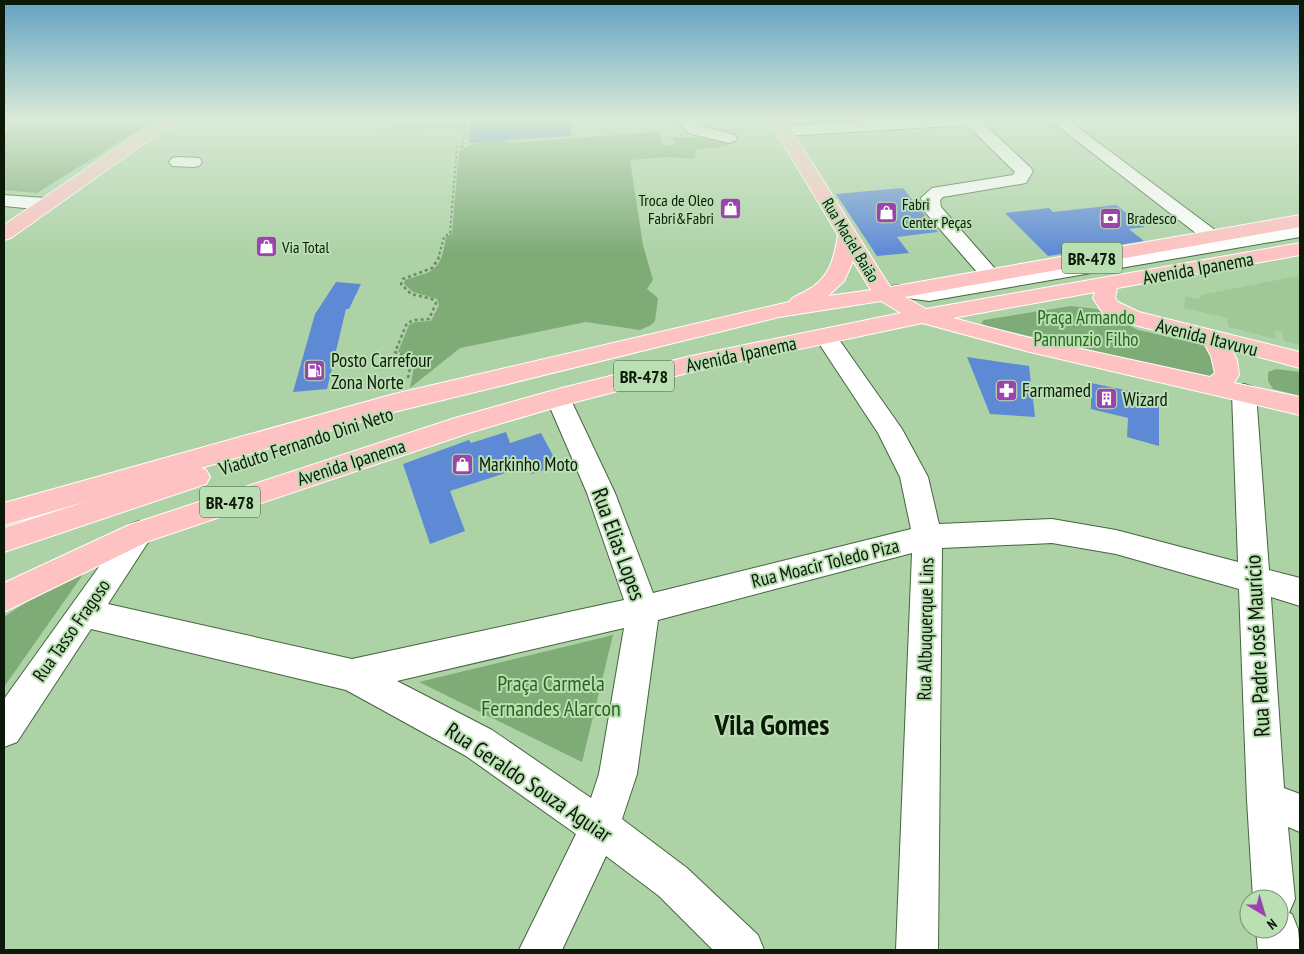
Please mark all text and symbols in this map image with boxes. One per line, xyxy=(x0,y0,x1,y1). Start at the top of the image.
place label: Troca de Oleo Fabri&Fabri xyxy=(639,190,714,228)
street label: Rua Maciel Baião xyxy=(818,194,884,286)
place label: Fabri Center Peças xyxy=(902,194,972,232)
shop icon: Troca de Oleo Fabri&Fabri xyxy=(718,197,742,221)
shop icon: Fabri Center Peças xyxy=(874,201,898,225)
bank icon: Bradesco xyxy=(1099,206,1123,230)
place label: Bradesco xyxy=(1127,208,1177,228)
shop icon: Via Total xyxy=(254,235,278,259)
place label: Via Total xyxy=(281,237,329,257)
road number: BR-478 xyxy=(1062,242,1122,274)
street label: Avenida Ipanema xyxy=(1141,246,1255,290)
park label: Praça Armando Pannunzio Filho xyxy=(1033,305,1139,351)
street label: Avenida Itavuvu xyxy=(1153,313,1261,361)
street label: Avenida Ipanema xyxy=(684,331,798,377)
place label: Posto Carrefour Zona Norte xyxy=(331,348,432,394)
fuel station icon: Posto Carrefour Zona Norte xyxy=(303,359,327,383)
road number: BR-478 xyxy=(614,361,674,392)
pharmacy icon: Farmamed xyxy=(994,378,1018,402)
place label: Farmamed xyxy=(1022,378,1091,402)
building icon: Wizard xyxy=(1095,387,1119,411)
place label: Wizard xyxy=(1123,387,1168,411)
street label: Viaduto Fernando Dini Neto xyxy=(215,401,396,481)
street label: Avenida Ipanema xyxy=(294,433,408,491)
shop icon: Markinho Moto xyxy=(451,452,475,476)
place label: Markinho Moto xyxy=(479,452,578,476)
street label: Rua Elias Lopes xyxy=(586,484,652,604)
road number: BR-478 xyxy=(200,487,260,518)
street label: Rua Moacir Toledo Piza xyxy=(749,533,901,593)
street label: Rua Padre José Maurício xyxy=(1238,554,1276,738)
street label: Rua Albuquerque Lins xyxy=(912,557,938,701)
street label: Rua Tasso Fragoso xyxy=(27,574,115,686)
park label: Praça Carmela Fernandes Alarcon xyxy=(481,669,621,722)
district label: Vila Gomes xyxy=(714,705,830,743)
street label: Rua Geraldo Souza Aguiar xyxy=(440,716,618,848)
north arrow xyxy=(1239,889,1289,939)
text: N xyxy=(1263,915,1281,934)

